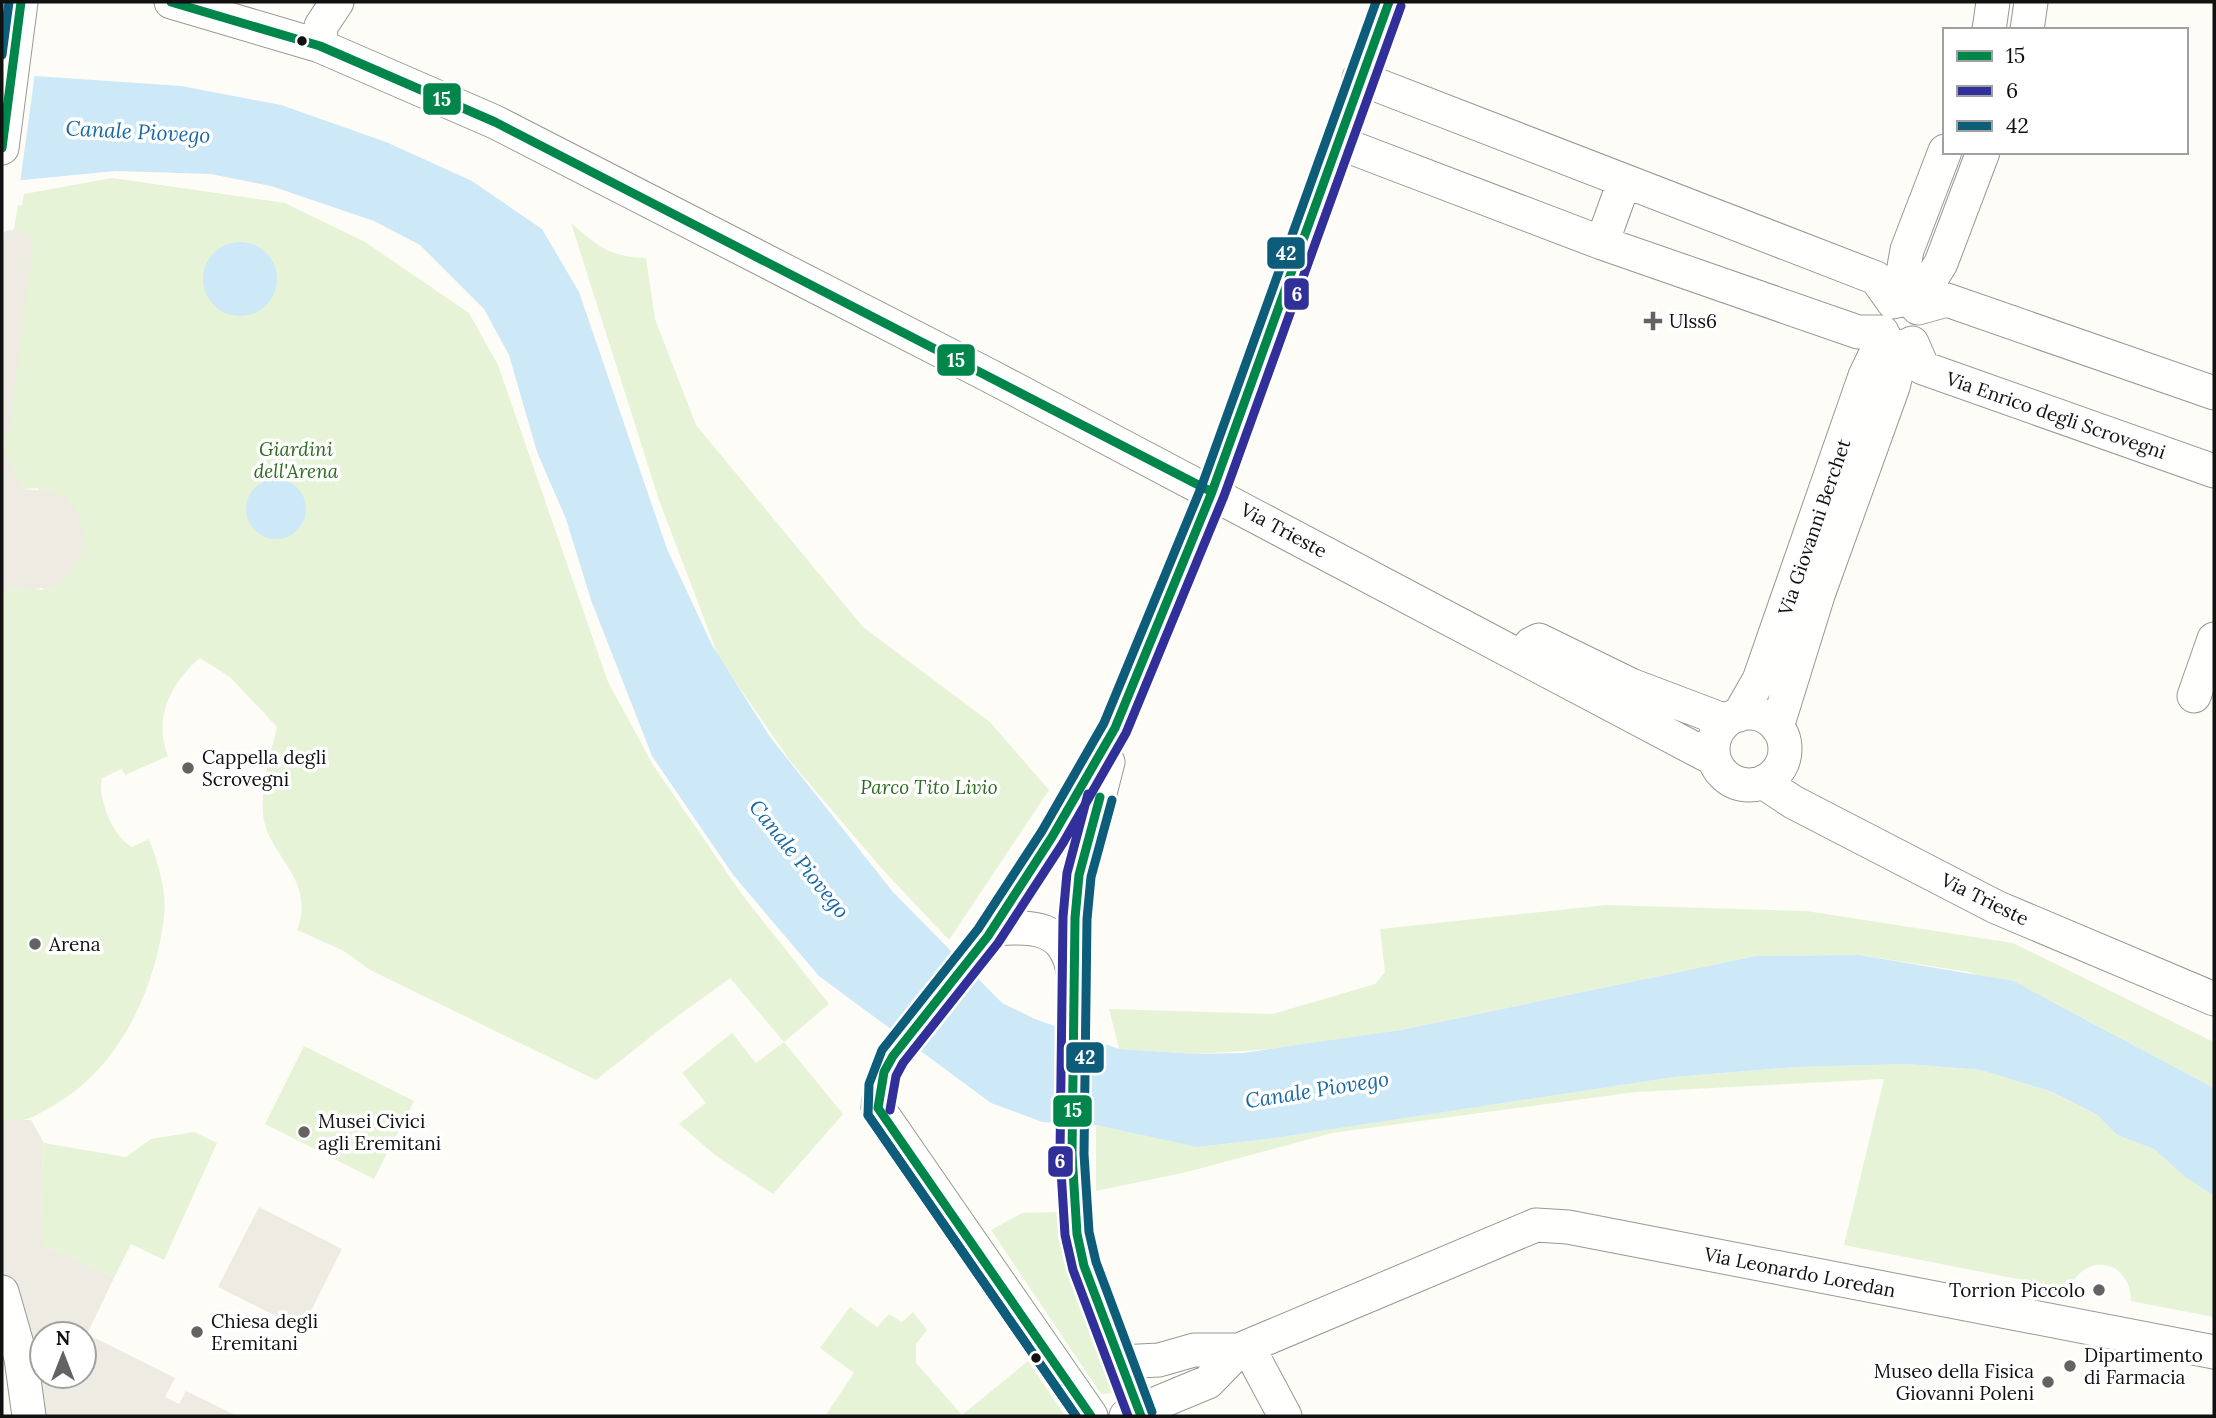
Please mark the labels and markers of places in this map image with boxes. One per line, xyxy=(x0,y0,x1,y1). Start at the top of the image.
unlabelled marker xyxy=(295,34,309,48)
place label: Ulss6 xyxy=(1669,309,1717,333)
marker: Ulss6 xyxy=(1643,311,1663,331)
place label: Cappella degli Scrovegni xyxy=(202,745,326,791)
marker: Cappella degli Scrovegni xyxy=(180,760,196,776)
place label: Arena xyxy=(48,932,101,956)
marker: Arena xyxy=(27,936,43,952)
place label: Musei Civici agli Eremitani xyxy=(318,1109,441,1155)
marker: Musei Civici agli Eremitani xyxy=(296,1124,312,1140)
place label: Torrion Piccolo xyxy=(1949,1278,2085,1302)
marker: Torrion Piccolo xyxy=(2091,1282,2107,1298)
place label: Chiesa degli Eremitani xyxy=(211,1309,318,1355)
marker: Chiesa degli Eremitani xyxy=(189,1324,205,1340)
place label: Dipartimento di Farmacia xyxy=(2084,1343,2203,1389)
unlabelled marker xyxy=(1029,1351,1043,1365)
marker: Dipartimento di Farmacia xyxy=(2062,1358,2078,1374)
place label: Museo della Fisica Giovanni Poleni xyxy=(1874,1359,2034,1405)
marker: Museo della Fisica Giovanni Poleni xyxy=(2040,1374,2056,1390)

